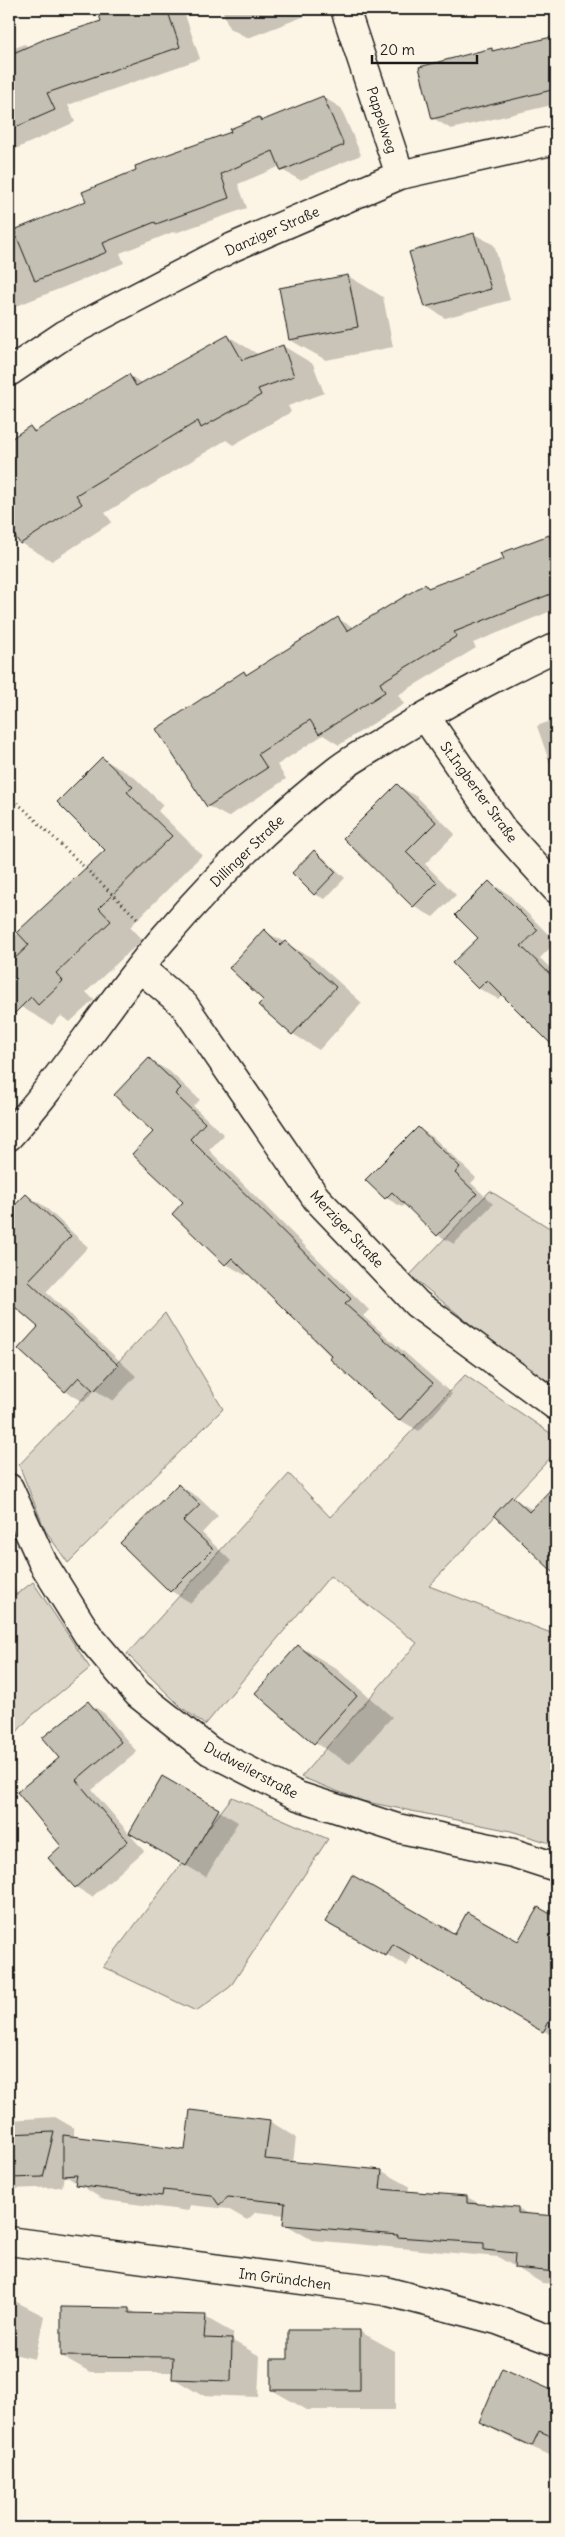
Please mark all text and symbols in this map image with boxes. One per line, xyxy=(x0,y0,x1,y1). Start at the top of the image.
scale bar xyxy=(372,32,478,64)
text: 20 m xyxy=(380,40,415,59)
street label: Pappelweg xyxy=(363,84,401,156)
street label: Danziger Straße xyxy=(222,202,322,260)
street label: St.Ingberter Straße xyxy=(436,738,522,846)
street label: Dillinger Straße xyxy=(206,811,288,891)
street label: Merziger Straße xyxy=(306,1186,388,1272)
street label: Dudweilerstraße xyxy=(201,1738,301,1802)
street label: Im Gründchen xyxy=(238,2264,332,2294)

